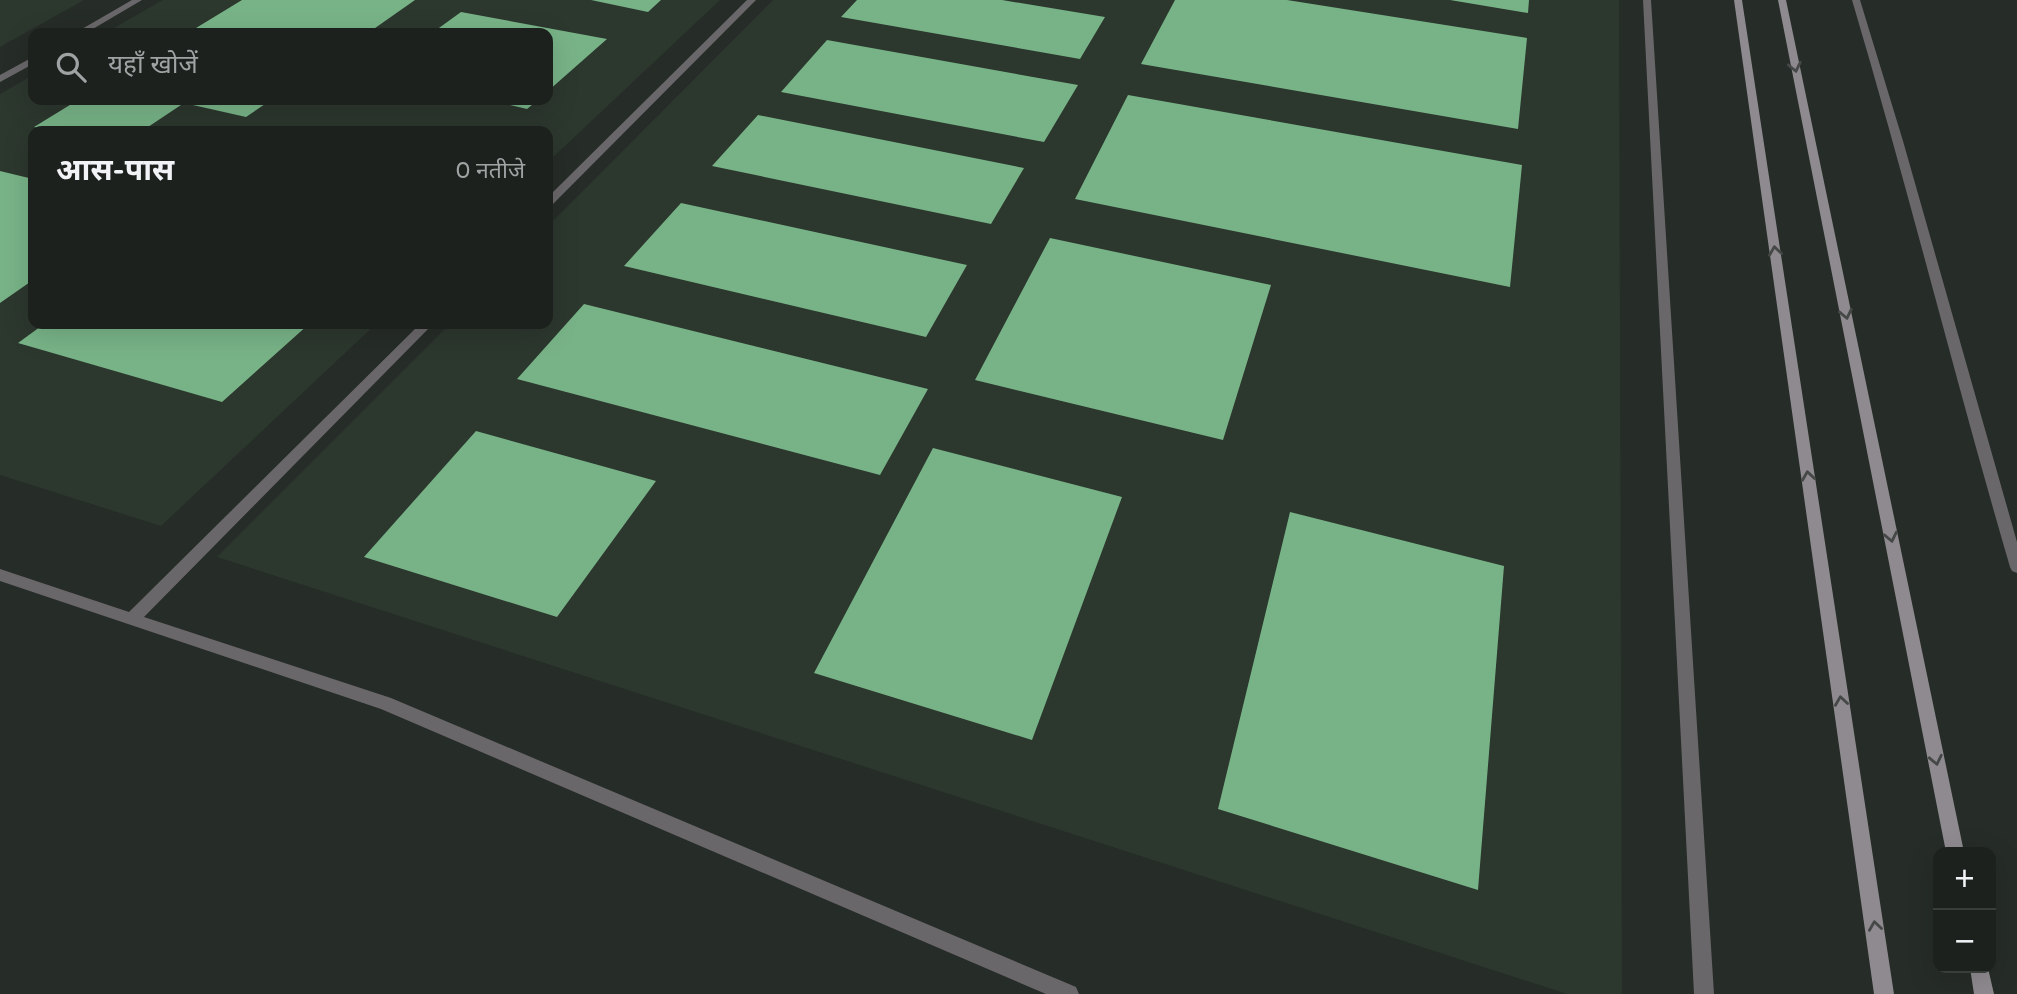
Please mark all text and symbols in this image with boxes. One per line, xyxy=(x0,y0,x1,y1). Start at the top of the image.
search box xyxy=(28,28,553,105)
icon: search xyxy=(52,48,90,86)
text: यहाँ खोजें xyxy=(108,49,198,80)
one-way arrow xyxy=(1787,61,1802,73)
text: आस-पास xyxy=(56,152,174,189)
text: 0 नतीजे xyxy=(456,157,525,185)
one-way arrow xyxy=(1768,245,1783,257)
one-way arrow xyxy=(1837,308,1852,320)
one-way arrow xyxy=(1801,470,1816,482)
one-way arrow xyxy=(1883,531,1898,543)
one-way arrow xyxy=(1834,696,1849,707)
one-way arrow xyxy=(1928,754,1943,766)
map controls xyxy=(1933,847,1996,973)
button: + xyxy=(1933,847,1996,910)
button: − xyxy=(1933,910,1996,973)
one-way arrow xyxy=(1867,921,1882,932)

